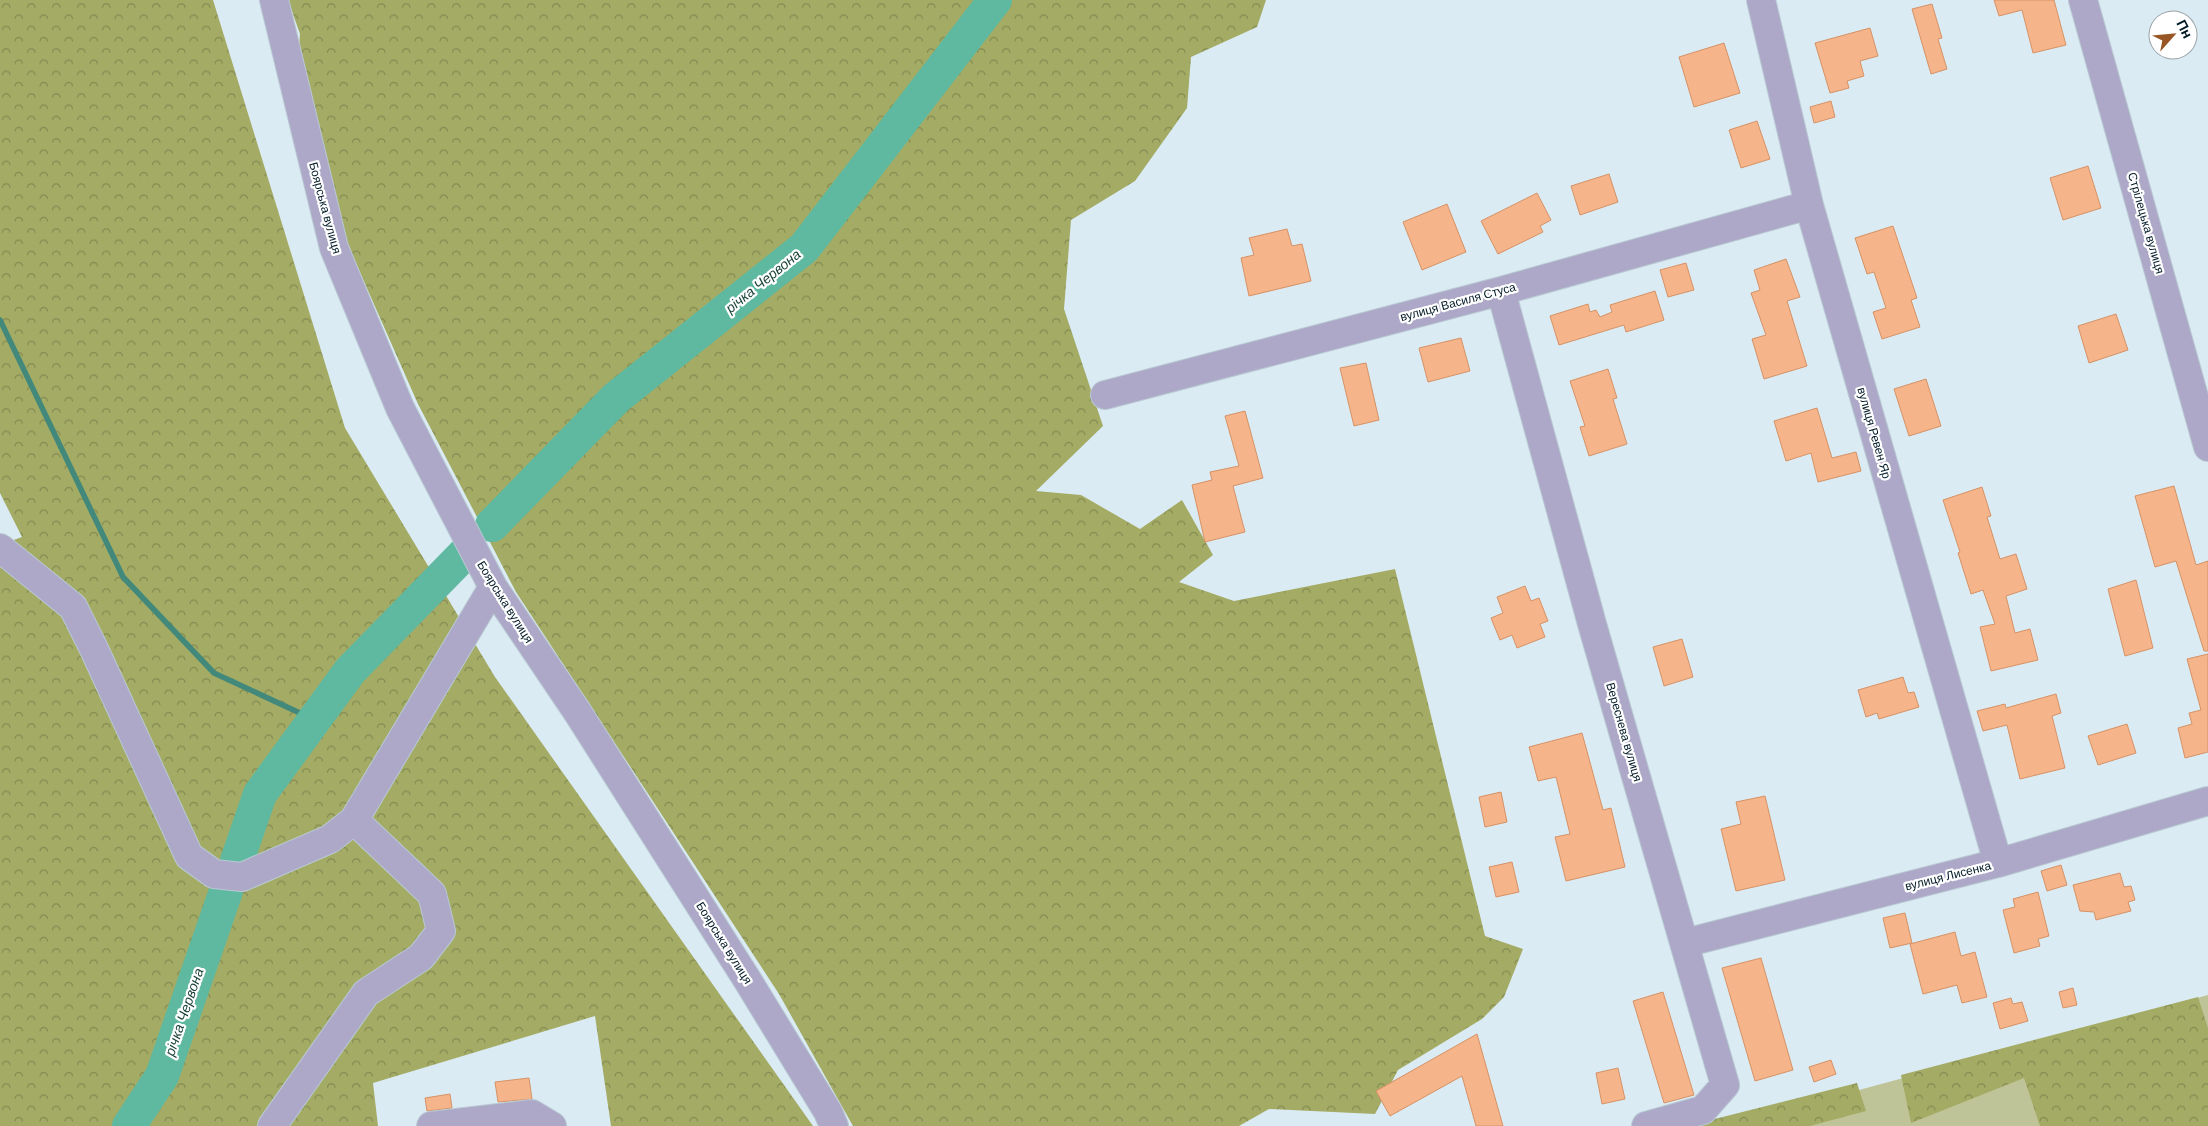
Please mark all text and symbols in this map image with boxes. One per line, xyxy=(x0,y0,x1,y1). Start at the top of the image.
north arrow xyxy=(2148,10,2198,60)
text: Пн xyxy=(2172,17,2197,41)
street label: Боярська вулиця xyxy=(305,160,345,256)
street label: Стрілецька вулиця xyxy=(2124,171,2168,275)
water label: річка Червона xyxy=(721,245,804,317)
street label: вулиця Василя Стуса xyxy=(1398,279,1518,325)
street label: вулиця Ревен Яр xyxy=(1853,385,1895,481)
street label: Боярська вулиця xyxy=(473,558,537,646)
street label: Вереснева вулиця xyxy=(1602,681,1646,783)
street label: вулиця Лисенка xyxy=(1903,857,1993,894)
street label: Боярська вулиця xyxy=(692,899,756,987)
water label: річка Червона xyxy=(160,965,208,1059)

